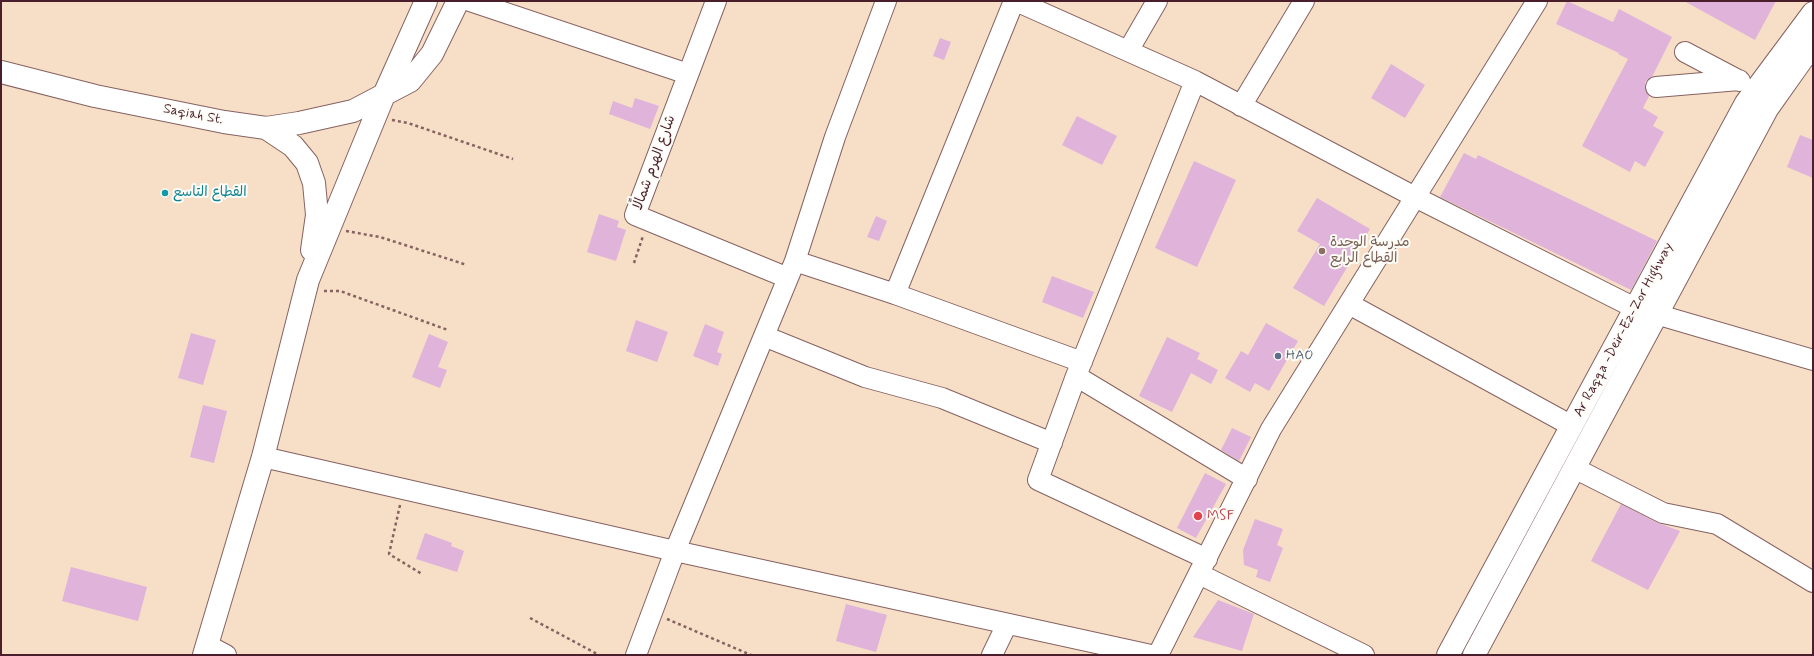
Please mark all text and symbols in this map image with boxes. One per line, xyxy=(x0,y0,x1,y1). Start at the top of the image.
street label: Saqiah St. xyxy=(162,101,224,129)
street label: شارع الهرم شمالًا xyxy=(630,113,680,213)
place label: القطاع التاسع xyxy=(173,185,247,201)
marker: القطاع التاسع xyxy=(160,188,170,198)
place label: مدرسة الوحدة القطاع الرابع xyxy=(1330,235,1409,268)
street label: Ar Raqqa -Deir-Ez-Zor Highway xyxy=(1571,240,1677,420)
marker: مدرسة الوحدة القطاع الرابع xyxy=(1317,246,1327,256)
place label: HAO xyxy=(1286,348,1313,364)
marker: HAO xyxy=(1273,351,1283,361)
place label: MSF xyxy=(1207,508,1234,524)
marker: MSF xyxy=(1192,510,1204,522)

